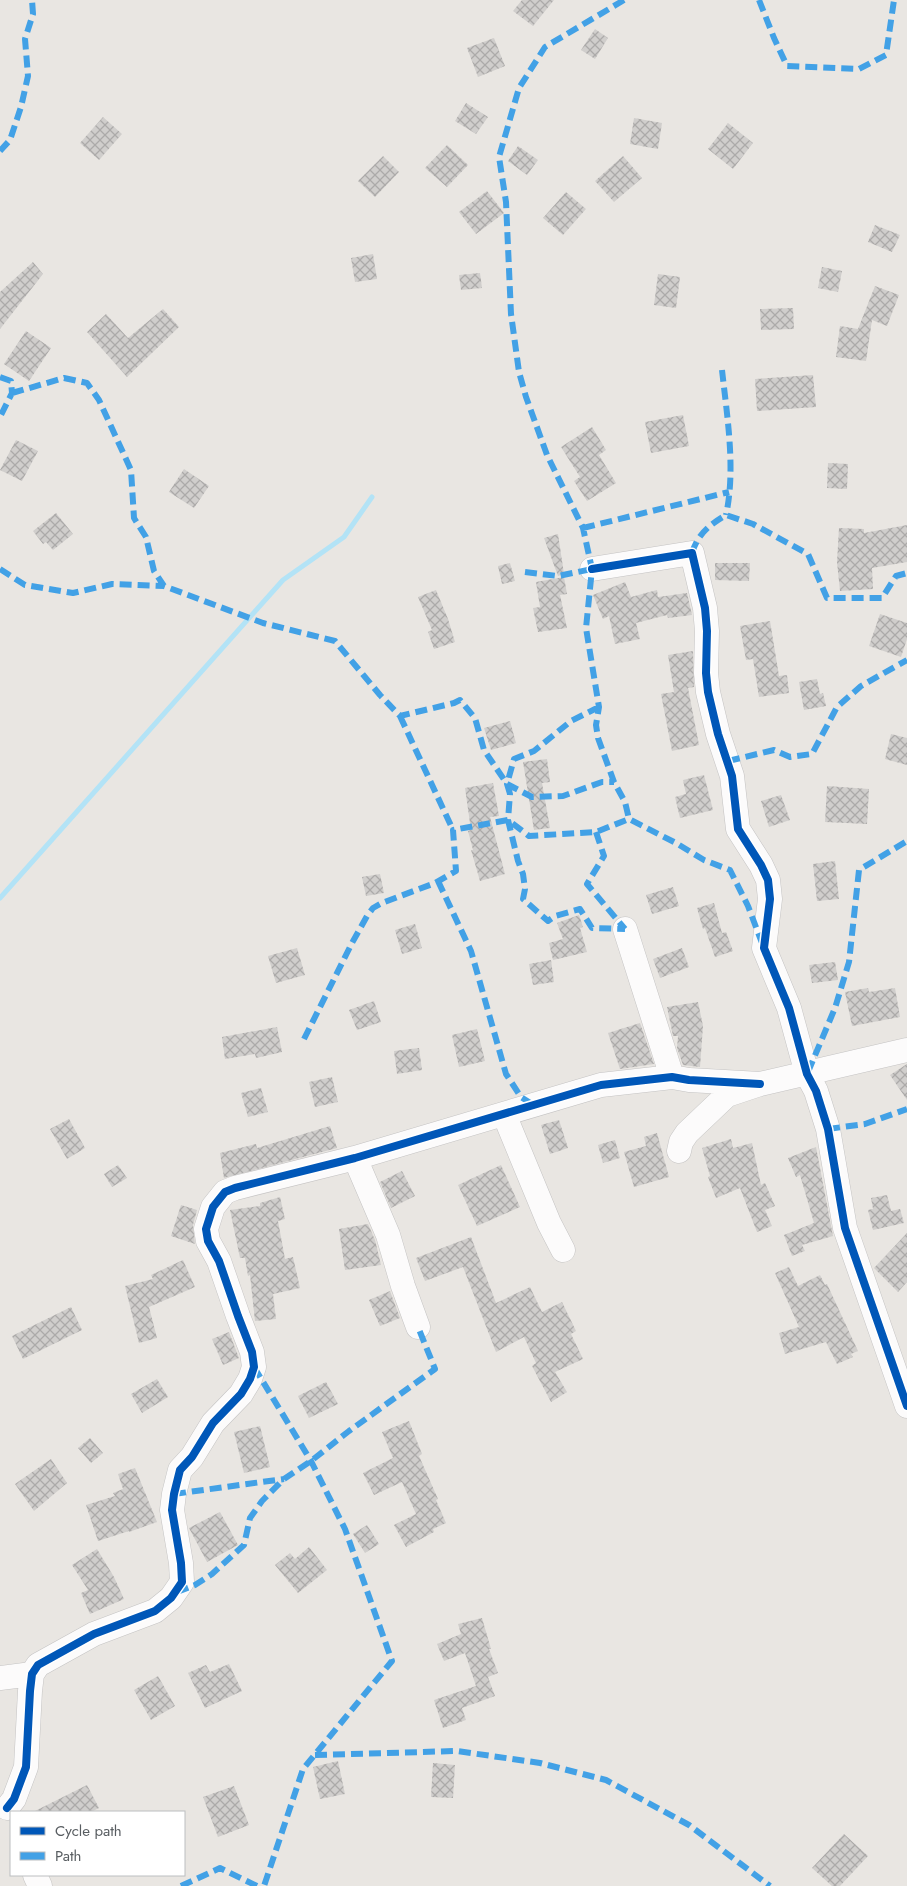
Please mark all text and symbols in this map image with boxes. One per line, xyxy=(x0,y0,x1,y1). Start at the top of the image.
legend xyxy=(10,1811,185,1876)
text: Cycle path xyxy=(55,1820,122,1842)
text: Path xyxy=(55,1845,81,1867)

